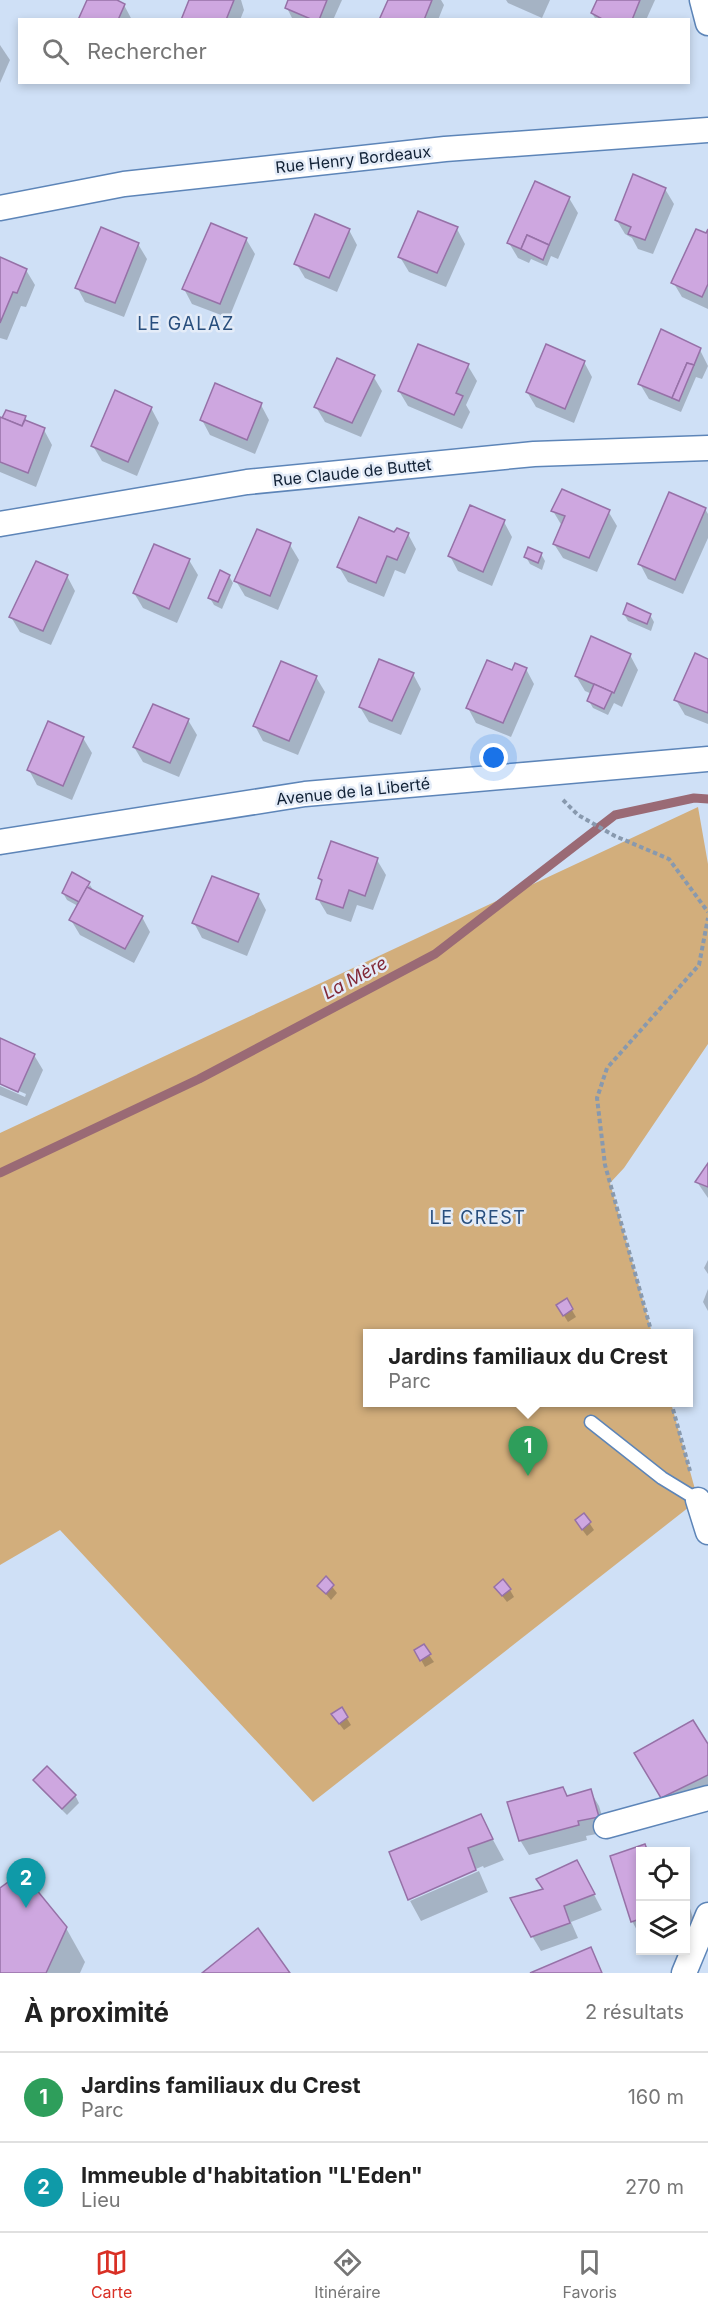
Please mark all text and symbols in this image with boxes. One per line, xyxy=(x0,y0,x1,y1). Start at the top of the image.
search box xyxy=(18,18,690,84)
icon: search xyxy=(39,35,72,68)
text: Rechercher xyxy=(87,38,207,64)
street label: Rue Henry Bordeaux xyxy=(274,141,432,177)
district label: LE GALAZ xyxy=(137,313,235,334)
street label: Rue Claude de Buttet xyxy=(272,454,432,490)
your location xyxy=(479,743,508,772)
street label: Avenue de la Liberté xyxy=(275,773,431,809)
water label: La Mère xyxy=(319,952,390,1003)
district label: LE CREST xyxy=(430,1207,526,1228)
popup xyxy=(363,1329,693,1407)
text: Jardins familiaux du Crest xyxy=(388,1343,668,1369)
text: Parc xyxy=(388,1369,431,1393)
pin: 1 xyxy=(508,1426,548,1476)
map controls xyxy=(636,1847,690,1955)
button: locate xyxy=(636,1847,690,1901)
pin: 2 xyxy=(6,1858,46,1908)
button: layers xyxy=(636,1901,690,1955)
text: À proximité xyxy=(24,1997,169,2028)
text: 2 résultats xyxy=(585,2000,684,2024)
text: Jardins familiaux du Crest xyxy=(81,2072,361,2098)
text: 1 xyxy=(39,2085,48,2109)
text: 160 m xyxy=(628,2085,684,2109)
text: Parc xyxy=(81,2098,124,2122)
text: Immeuble d'habitation "L'Eden" xyxy=(81,2162,423,2188)
text: 2 xyxy=(37,2175,50,2199)
text: 270 m xyxy=(625,2175,684,2199)
text: Lieu xyxy=(81,2188,121,2212)
tab: Carte xyxy=(91,2246,132,2302)
tab: Itinéraire xyxy=(314,2246,381,2302)
tab: Favoris xyxy=(562,2246,617,2302)

